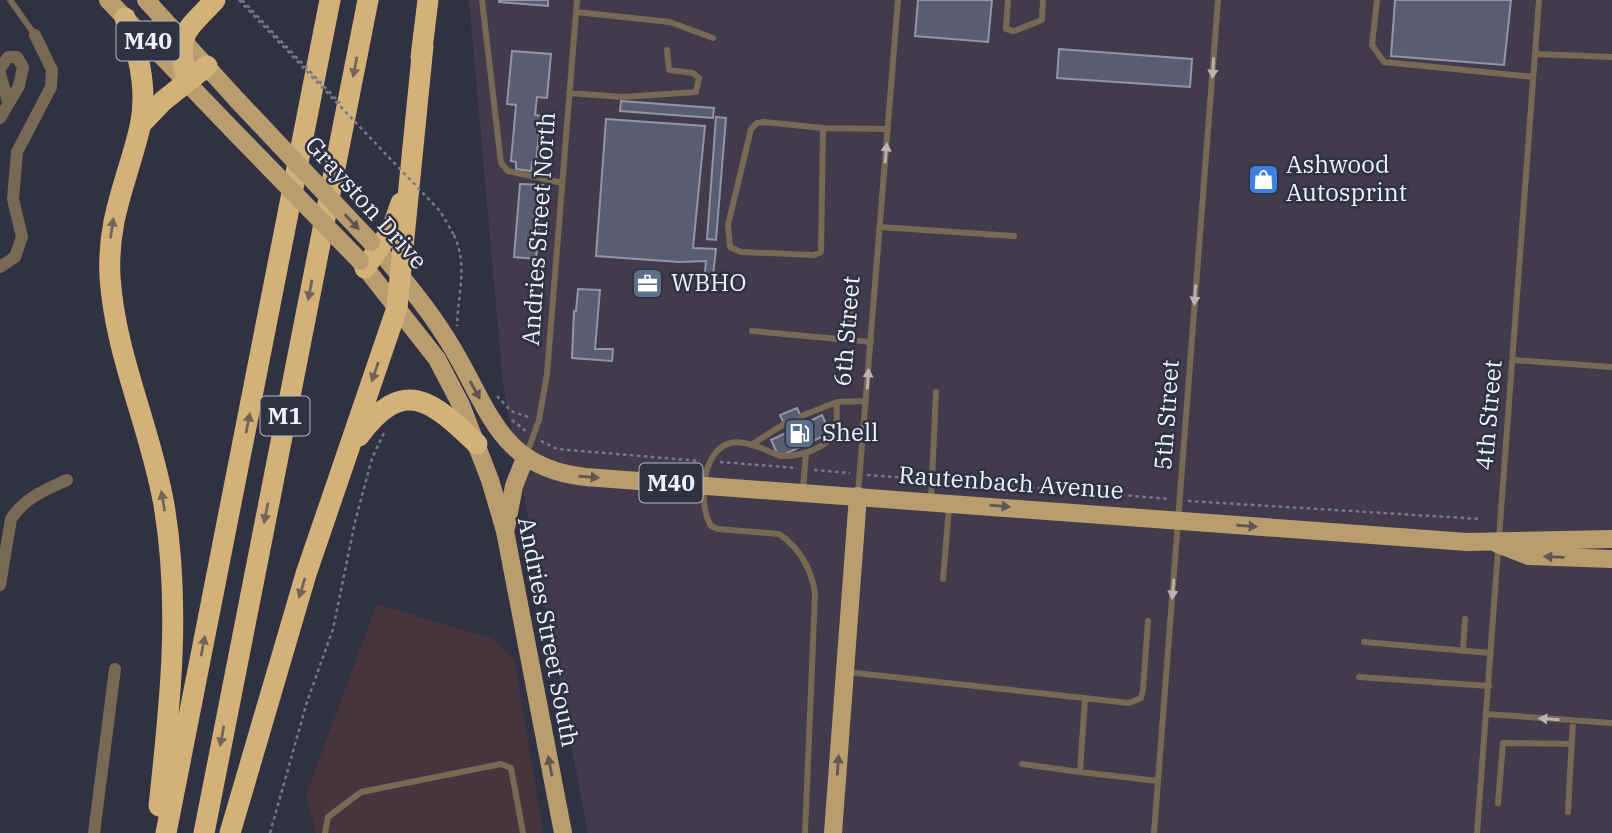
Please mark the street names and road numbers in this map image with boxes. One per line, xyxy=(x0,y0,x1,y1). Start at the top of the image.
road number: M40 xyxy=(116,22,180,60)
street label: Andries Street North xyxy=(514,111,562,347)
street label: Grayston Drive xyxy=(298,129,435,276)
street label: 6th Street xyxy=(825,274,867,388)
street label: 4th Street xyxy=(1467,358,1509,472)
street label: 5th Street xyxy=(1146,359,1186,471)
road number: M1 xyxy=(260,396,310,436)
street label: Rautenbach Avenue xyxy=(897,458,1125,506)
road number: M40 xyxy=(640,463,702,503)
street label: Andries Street South xyxy=(511,514,587,750)

